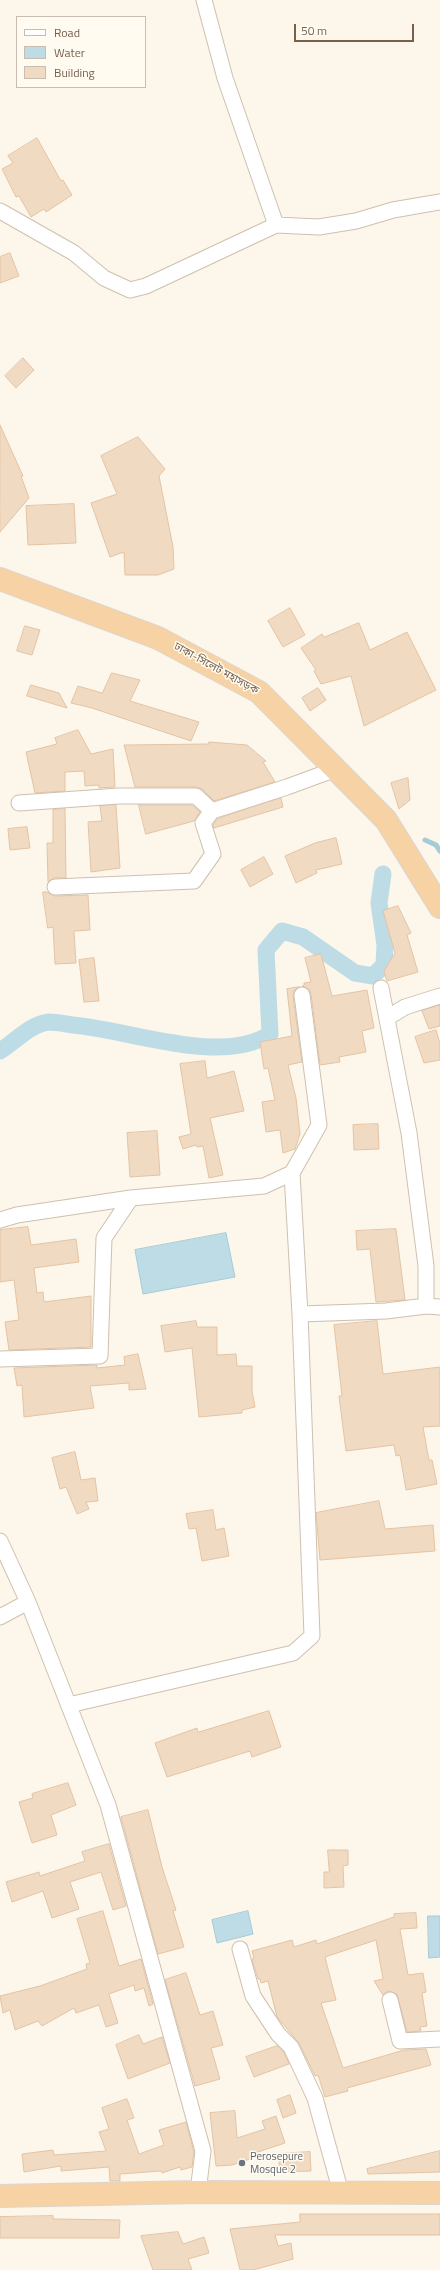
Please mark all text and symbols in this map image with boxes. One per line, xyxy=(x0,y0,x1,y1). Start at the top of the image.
legend xyxy=(16,16,146,88)
scale bar xyxy=(296,16,416,42)
text: 50 m xyxy=(301,21,327,40)
text: Road xyxy=(54,23,80,42)
text: Water xyxy=(54,43,85,62)
text: Building xyxy=(54,63,95,82)
street label: ঢাকা-সিলেট মহাসড়ক xyxy=(171,640,261,698)
place label: Perosepure Mosque 2 xyxy=(250,2150,303,2176)
marker: Perosepure Mosque 2 xyxy=(237,2158,247,2168)

